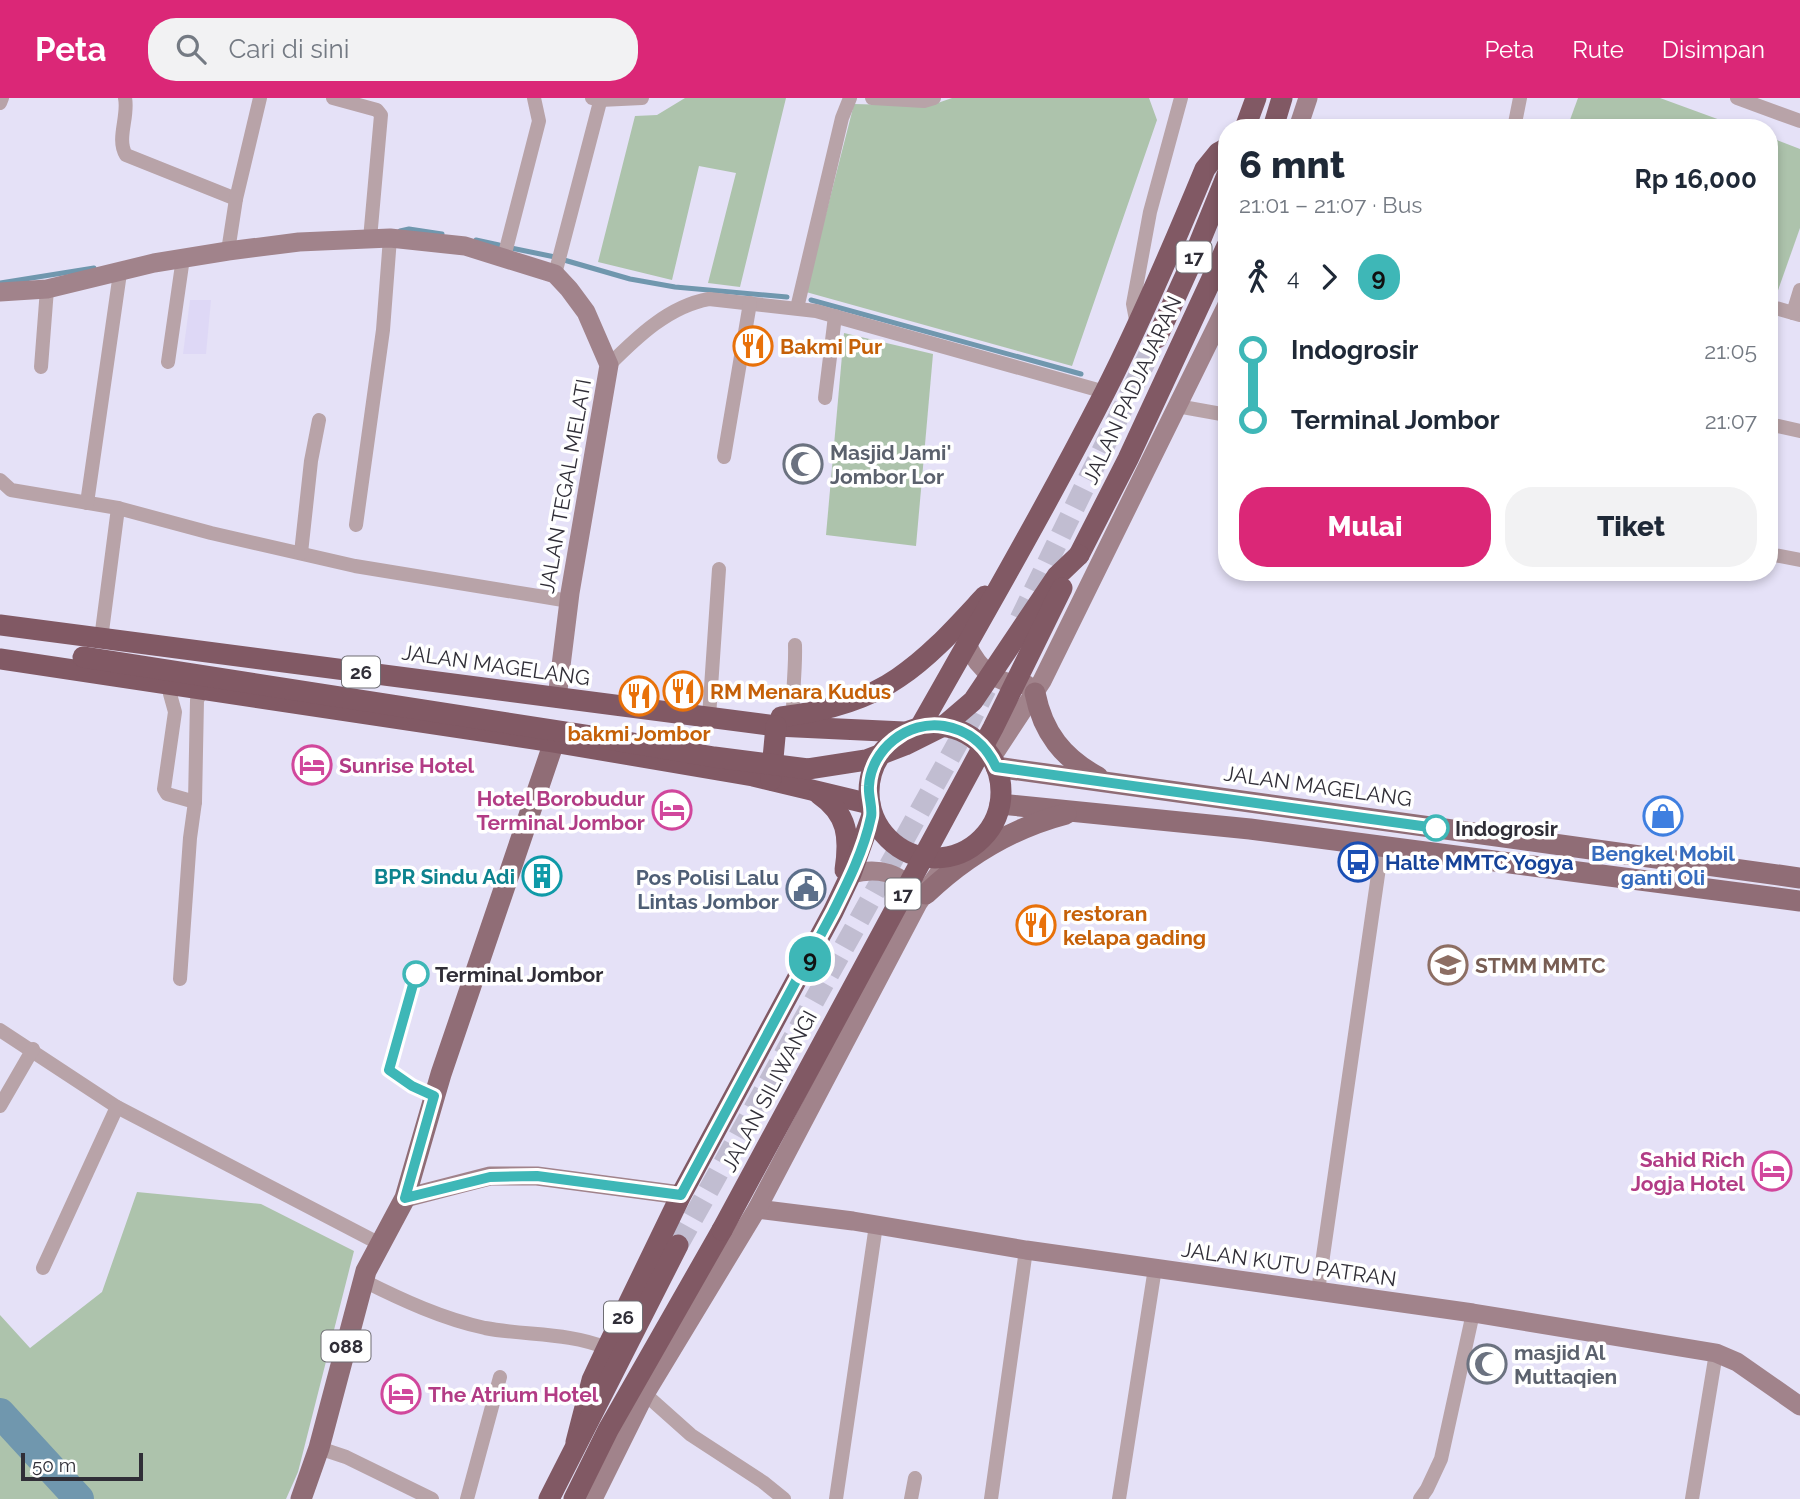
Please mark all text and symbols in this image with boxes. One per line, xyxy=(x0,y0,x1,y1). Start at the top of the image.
search box xyxy=(148,18,638,81)
text: Peta xyxy=(35,30,106,69)
icon: search xyxy=(172,30,210,68)
text: Cari di sini xyxy=(228,34,349,64)
text: Peta xyxy=(1484,35,1534,64)
text: Rute xyxy=(1572,35,1624,64)
text: Disimpan xyxy=(1662,35,1765,64)
text: 6 mnt xyxy=(1239,142,1345,187)
text: Rp 16,000 xyxy=(1635,164,1757,194)
text: 21:01 – 21:07 · Bus xyxy=(1239,191,1422,218)
road number: 17 xyxy=(1176,242,1212,272)
icon: walk xyxy=(1239,258,1277,296)
icon: forward xyxy=(1310,258,1348,296)
text: 9 xyxy=(1372,262,1386,291)
text: 4 xyxy=(1287,263,1300,290)
street label: JALAN PADJAJARAN xyxy=(1077,292,1187,488)
restaurant icon: Bakmi Pur xyxy=(732,325,774,367)
place label: Bakmi Pur xyxy=(780,334,882,359)
text: Indogrosir xyxy=(1291,335,1418,365)
text: 21:05 xyxy=(1704,337,1757,364)
street label: JALAN TEGAL MELATI xyxy=(534,377,596,595)
text: Terminal Jombor xyxy=(1291,405,1500,435)
text: 21:07 xyxy=(1705,407,1757,434)
place label: Masjid Jami' Jombor Lor xyxy=(830,440,951,489)
mosque icon: Masjid Jami' Jombor Lor xyxy=(782,443,824,485)
button: Mulai xyxy=(1239,487,1491,567)
button: Tiket xyxy=(1505,487,1757,567)
street label: JALAN MAGELANG xyxy=(400,639,592,691)
road number: 26 xyxy=(342,656,380,688)
restaurant icon: RM Menara Kudus xyxy=(662,670,704,712)
restaurant icon: bakmi Jombor xyxy=(618,675,660,717)
place label: RM Menara Kudus xyxy=(710,679,891,704)
place label: bakmi Jombor xyxy=(567,721,711,746)
hotel icon: Sunrise Hotel xyxy=(291,744,333,786)
place label: Sunrise Hotel xyxy=(339,753,474,778)
street label: JALAN MAGELANG xyxy=(1222,760,1414,812)
place label: Hotel Borobudur Terminal Jombor xyxy=(477,786,645,835)
hotel icon: Hotel Borobudur Terminal Jombor xyxy=(651,789,693,831)
shop icon: Bengkel Mobil ganti Oli xyxy=(1642,795,1684,837)
marker: Indogrosir xyxy=(1423,815,1449,841)
place label: Indogrosir xyxy=(1455,816,1558,841)
bus stop icon: Halte MMTC Yogya xyxy=(1337,841,1379,883)
place label: Bengkel Mobil ganti Oli xyxy=(1591,841,1735,890)
place label: Halte MMTC Yogya xyxy=(1385,850,1574,875)
building icon: BPR Sindu Adi xyxy=(521,855,563,897)
place label: BPR Sindu Adi xyxy=(374,864,515,889)
place label: Pos Polisi Lalu Lintas Jombor xyxy=(636,865,779,914)
public building icon: Pos Polisi Lalu Lintas Jombor xyxy=(785,868,827,910)
road number: 17 xyxy=(886,878,920,909)
place label: restoran kelapa gading xyxy=(1063,901,1206,950)
restaurant icon: restoran kelapa gading xyxy=(1015,904,1057,946)
line badge: 9 xyxy=(787,936,833,982)
text: 9 xyxy=(803,944,817,973)
school or university icon: STMM MMTC xyxy=(1427,944,1469,986)
place label: STMM MMTC xyxy=(1475,953,1606,978)
marker: Terminal Jombor xyxy=(403,961,429,987)
place label: Terminal Jombor xyxy=(435,962,603,987)
street label: JALAN SILIWANGI xyxy=(716,1006,822,1176)
place label: Sahid Rich Jogja Hotel xyxy=(1631,1147,1745,1196)
hotel icon: Sahid Rich Jogja Hotel xyxy=(1751,1150,1793,1192)
street label: JALAN KUTU PATRAN xyxy=(1180,1237,1398,1291)
road number: 26 xyxy=(604,1302,642,1332)
road number: 088 xyxy=(322,1330,370,1362)
place label: masjid Al Muttaqien xyxy=(1514,1340,1617,1389)
mosque icon: masjid Al Muttaqien xyxy=(1466,1343,1508,1385)
hotel icon: The Atrium Hotel xyxy=(380,1373,422,1415)
place label: The Atrium Hotel xyxy=(428,1382,599,1407)
scale bar xyxy=(21,1450,144,1482)
text: 50 m xyxy=(32,1454,76,1476)

